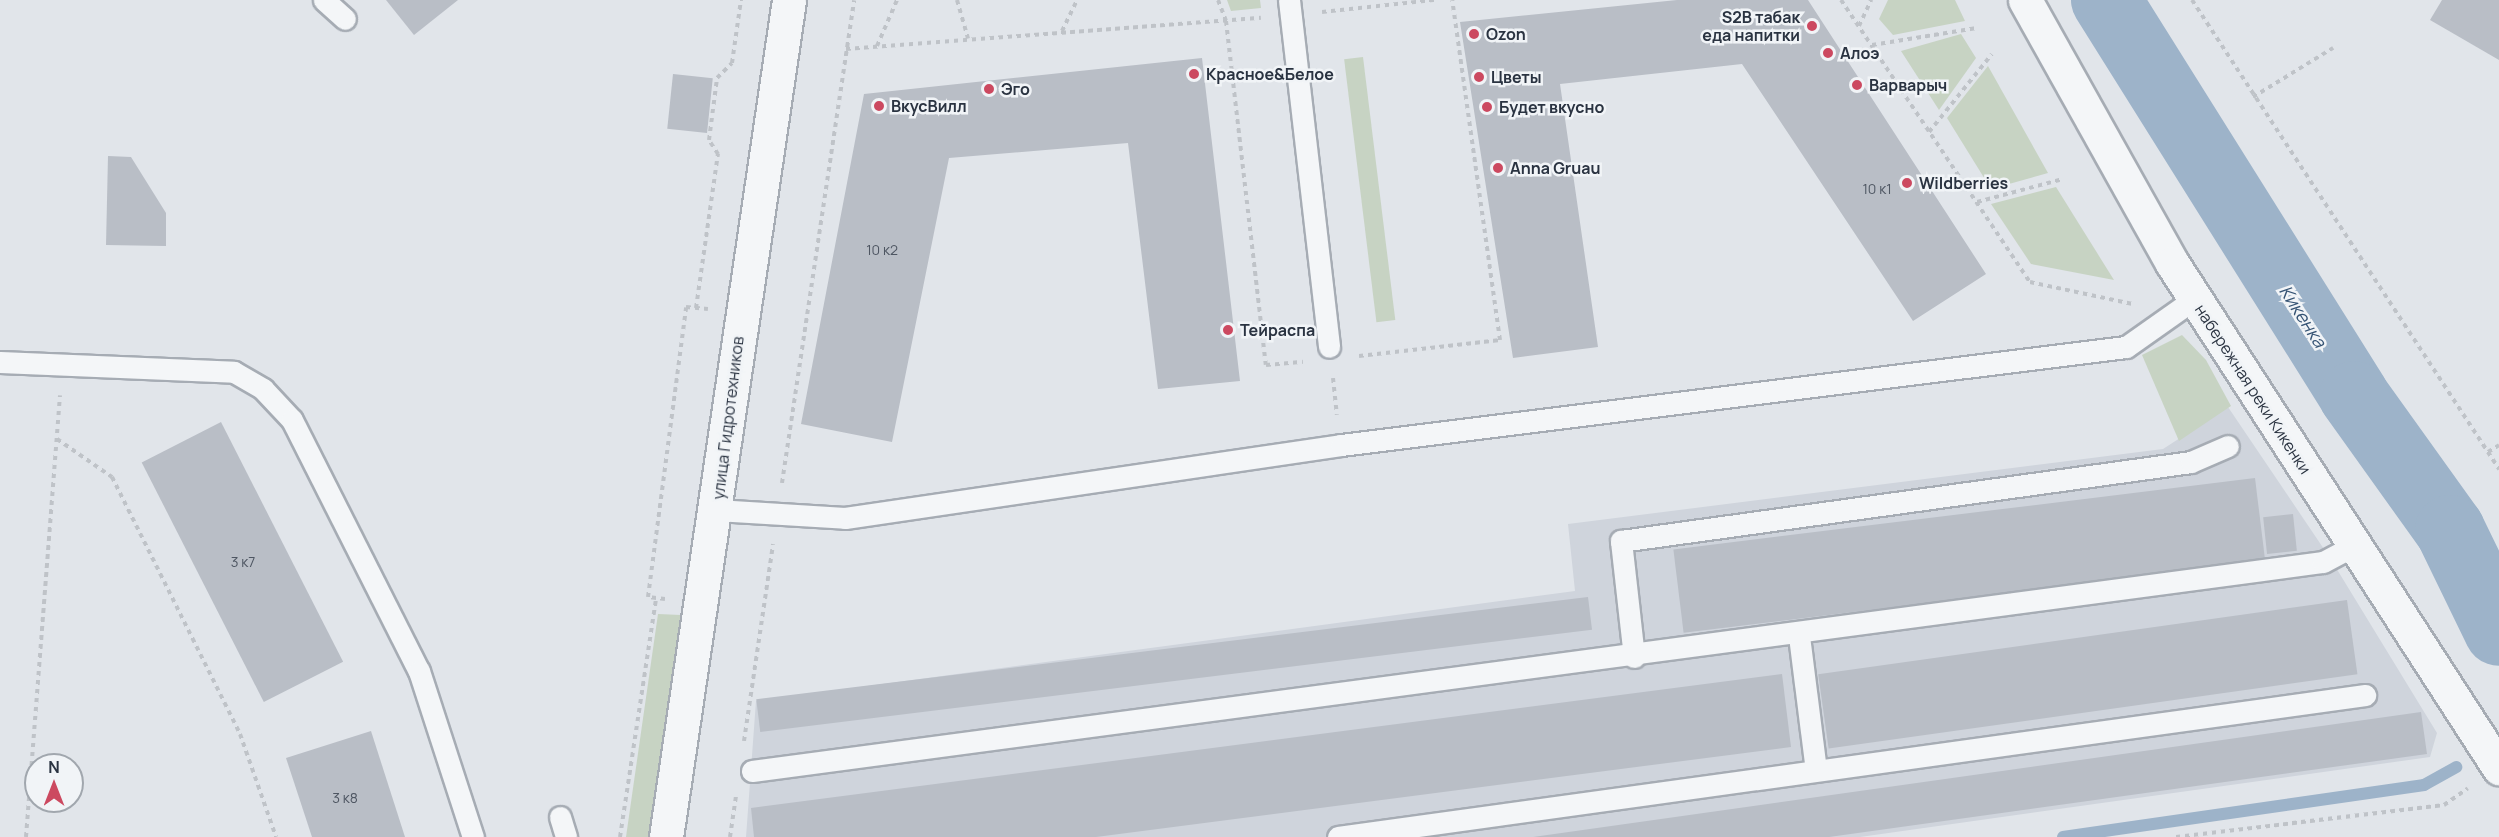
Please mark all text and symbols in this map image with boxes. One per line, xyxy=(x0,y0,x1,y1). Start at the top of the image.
place label: S2B табак еда напитки xyxy=(1702,7,1800,45)
marker: S2B табак еда напитки xyxy=(1805,19,1819,33)
place label: Ozon xyxy=(1486,24,1526,44)
marker: Ozon xyxy=(1467,27,1481,41)
place label: Алоэ xyxy=(1840,43,1880,63)
marker: Алоэ xyxy=(1821,46,1835,60)
place label: Красное&Белое xyxy=(1206,64,1334,84)
marker: Красное&Белое xyxy=(1187,67,1201,81)
place label: Цветы xyxy=(1491,67,1542,87)
marker: Цветы xyxy=(1472,70,1486,84)
place label: Варварыч xyxy=(1869,75,1947,95)
marker: Варварыч xyxy=(1850,78,1864,92)
place label: Эго xyxy=(1001,79,1030,99)
marker: Эго xyxy=(982,82,996,96)
place label: ВкусВилл xyxy=(891,96,967,116)
place label: Будет вкусно xyxy=(1499,97,1604,117)
marker: ВкусВилл xyxy=(872,99,886,113)
marker: Будет вкусно xyxy=(1480,100,1494,114)
place label: Anna Gruau xyxy=(1510,158,1600,178)
marker: Anna Gruau xyxy=(1491,161,1505,175)
place label: Wildberries xyxy=(1919,173,2008,193)
marker: Wildberries xyxy=(1900,176,1914,190)
house number: 10 к1 xyxy=(1862,181,1892,197)
house number: 10 к2 xyxy=(866,242,898,258)
water label: Кикенка xyxy=(2275,281,2331,351)
street label: набережная реки Кикенки xyxy=(2191,301,2315,477)
place label: Тейраспа xyxy=(1240,320,1315,340)
marker: Тейраспа xyxy=(1221,323,1235,337)
street label: улица Гидротехников xyxy=(708,335,748,501)
house number: 3 к7 xyxy=(231,554,255,570)
north arrow xyxy=(24,753,84,813)
text: N xyxy=(48,756,60,778)
house number: 3 к8 xyxy=(332,790,358,806)

